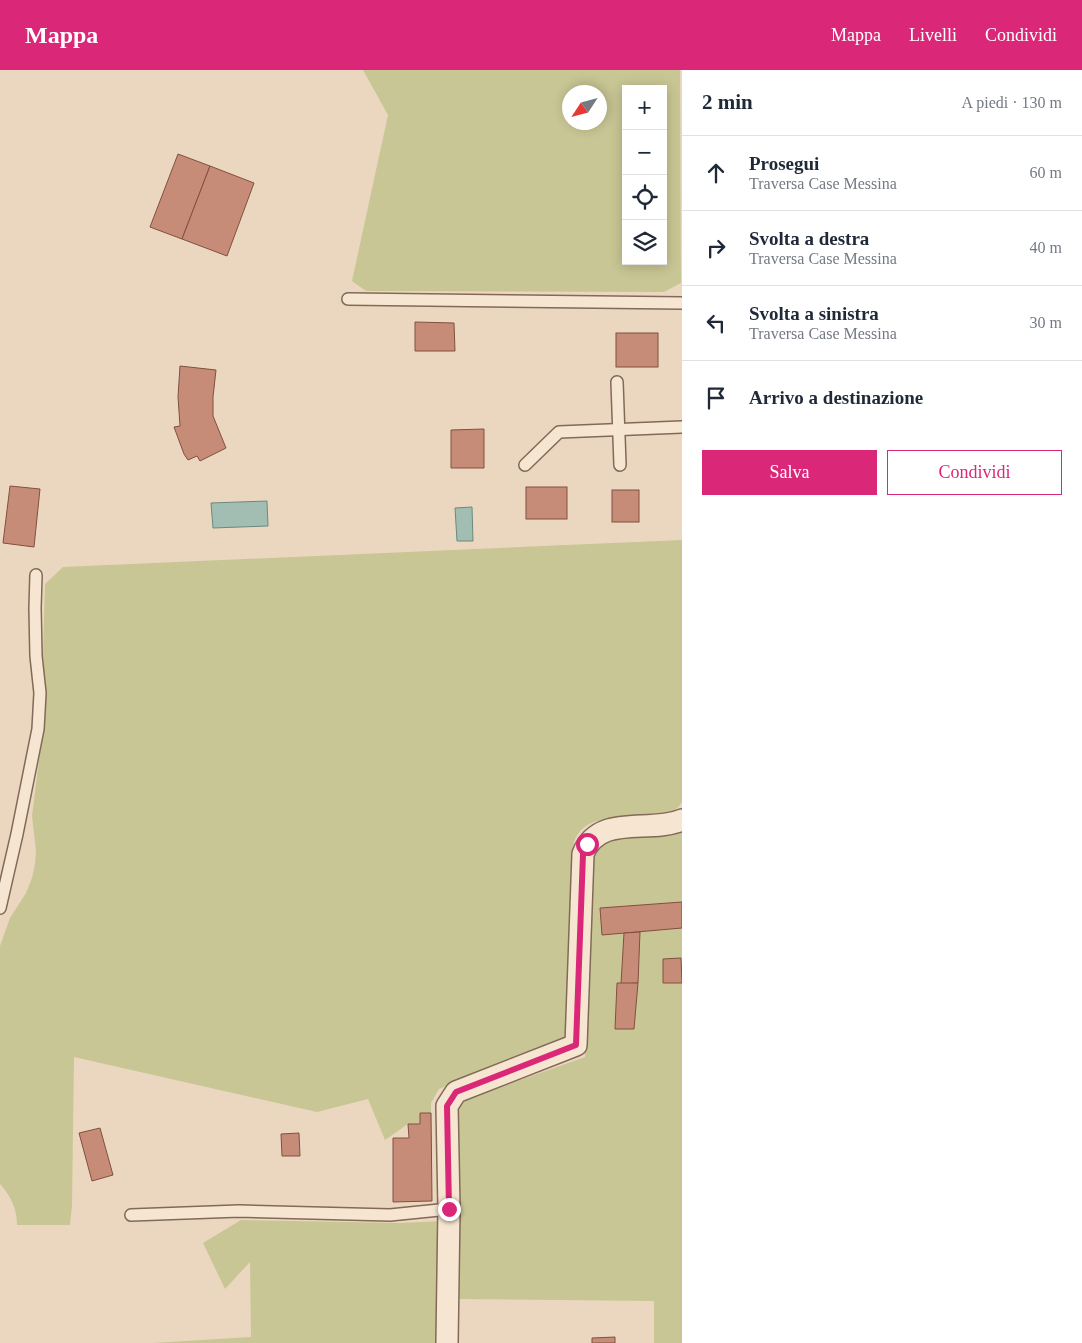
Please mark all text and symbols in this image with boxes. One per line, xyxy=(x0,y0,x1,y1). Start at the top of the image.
text: Mappa xyxy=(25,22,98,48)
text: Mappa xyxy=(831,25,881,45)
text: Livelli xyxy=(909,25,957,45)
text: Condividi xyxy=(985,25,1057,45)
north arrow xyxy=(562,85,607,130)
map controls xyxy=(622,85,667,265)
button: + xyxy=(622,85,667,130)
text: 2 min xyxy=(702,90,753,114)
text: A piedi · 130 m xyxy=(962,94,1062,111)
button: − xyxy=(622,130,667,175)
text: Prosegui xyxy=(749,153,819,174)
icon: ahead xyxy=(702,159,730,187)
text: 60 m xyxy=(1030,164,1062,181)
button: locate xyxy=(622,175,667,220)
text: Traversa Case Messina xyxy=(749,175,897,192)
button: layers xyxy=(622,220,667,265)
text: Svolta a destra xyxy=(749,228,869,249)
icon: right xyxy=(702,234,730,262)
text: 40 m xyxy=(1030,239,1062,256)
text: Traversa Case Messina xyxy=(749,250,897,267)
text: Svolta a sinistra xyxy=(749,303,879,324)
icon: left xyxy=(702,309,730,337)
text: 30 m xyxy=(1030,314,1062,331)
text: Traversa Case Messina xyxy=(749,325,897,342)
icon: arrive xyxy=(702,384,730,412)
text: Arrivo a destinazione xyxy=(749,387,923,408)
button: Salva xyxy=(702,450,877,495)
button: Condividi xyxy=(887,450,1062,495)
route start xyxy=(576,833,599,856)
route end xyxy=(438,1198,461,1221)

